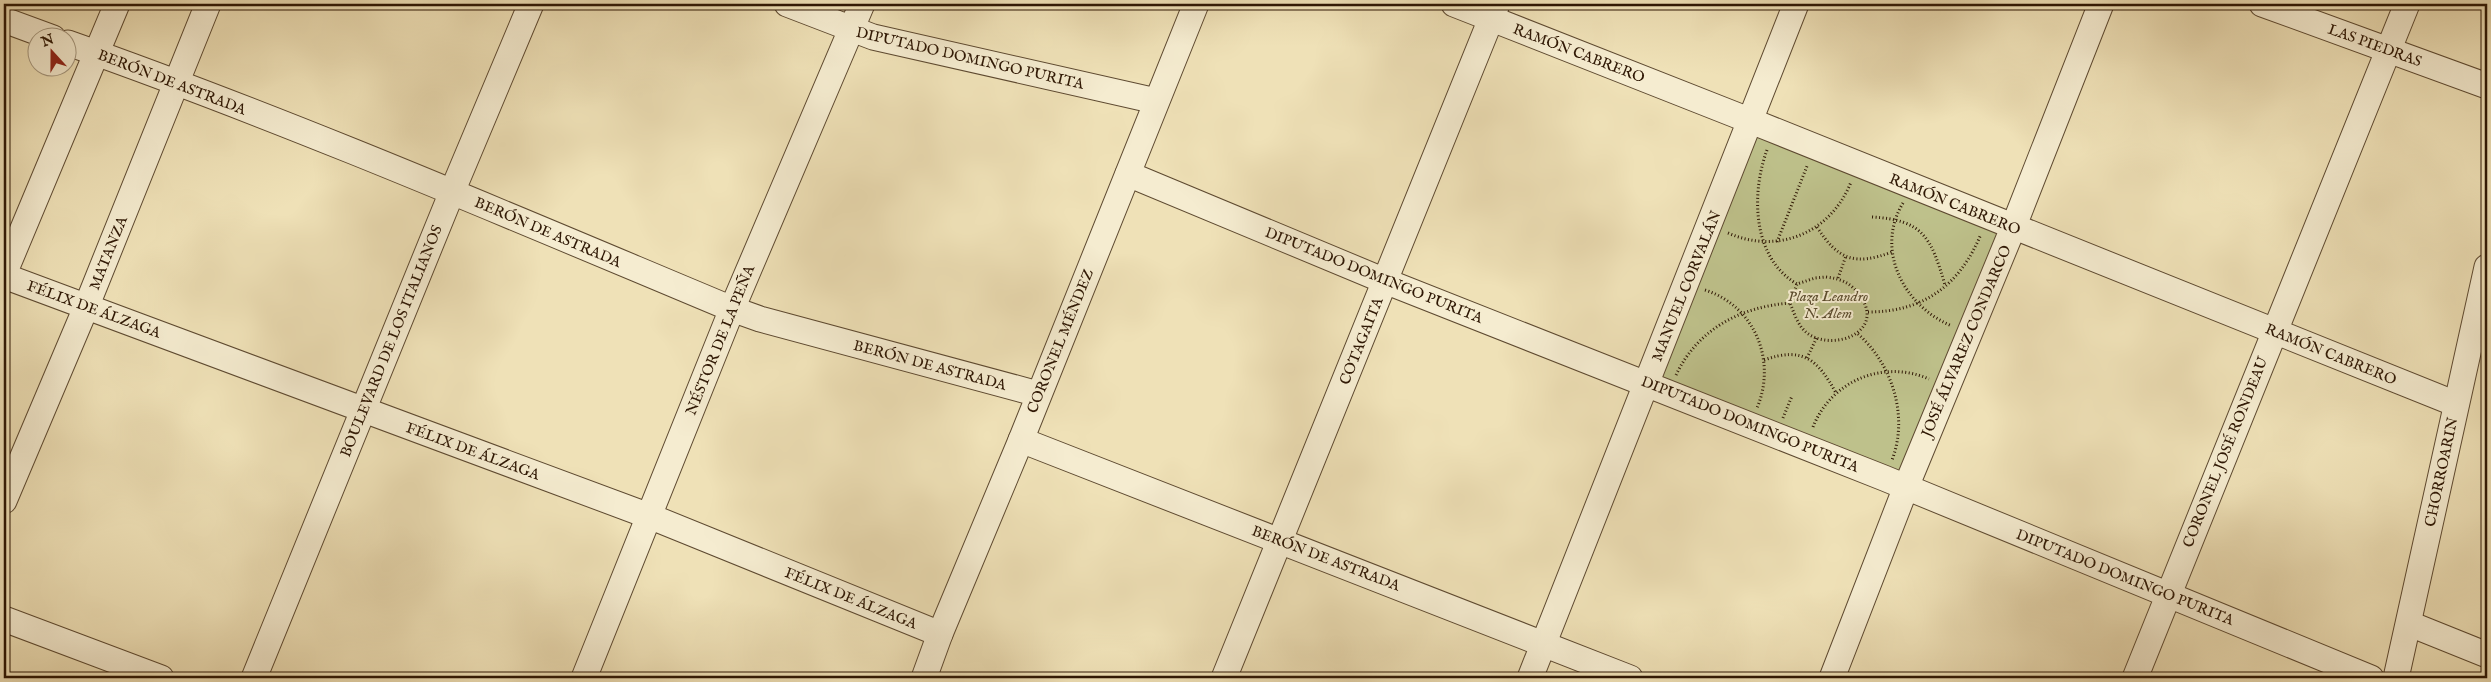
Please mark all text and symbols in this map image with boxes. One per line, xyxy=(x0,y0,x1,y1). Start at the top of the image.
street label: RAMÓN CABRERO xyxy=(1510,20,1647,87)
street label: LAS PIEDRAS xyxy=(2325,20,2424,71)
street label: DIPUTADO DOMINGO PURITA xyxy=(854,23,1087,94)
north arrow xyxy=(28,28,78,78)
text: N xyxy=(38,30,57,52)
street label: BERÓN DE ASTRADA xyxy=(95,45,250,120)
street label: RAMÓN CABRERO xyxy=(1886,169,2023,239)
street label: BERÓN DE ASTRADA xyxy=(472,193,625,272)
street label: MANUEL CORVALÁN xyxy=(1647,208,1725,364)
street label: MATANZA xyxy=(85,213,132,293)
street label: BOULEVARD DE LOS ITALIANOS xyxy=(336,222,447,460)
street label: DIPUTADO DOMINGO PURITA xyxy=(1262,223,1486,328)
street label: JOSÉ ÁLVAREZ CONDARCO xyxy=(1917,242,2016,442)
street label: NÉSTOR DE LA PEÑA xyxy=(682,262,760,418)
street label: CORONEL MÉNDEZ xyxy=(1023,266,1098,416)
street label: FÉLIX DE ÁLZAGA xyxy=(24,276,164,343)
park label: Plaza Leandro N. Alem xyxy=(1788,287,1868,323)
street label: COTAGAITA xyxy=(1335,294,1388,388)
street label: RAMÓN CABRERO xyxy=(2262,319,2399,389)
street label: BERÓN DE ASTRADA xyxy=(851,336,1009,395)
street label: CORONEL JOSÉ RONDEAU xyxy=(2178,354,2273,550)
street label: DIPUTADO DOMINGO PURITA xyxy=(1638,372,1862,477)
street label: CHORROARIN xyxy=(2421,416,2462,528)
street label: FÉLIX DE ÁLZAGA xyxy=(403,418,543,485)
street label: BERÓN DE ASTRADA xyxy=(1249,521,1404,596)
street label: DIPUTADO DOMINGO PURITA xyxy=(2013,525,2237,630)
street label: FÉLIX DE ÁLZAGA xyxy=(782,563,921,634)

